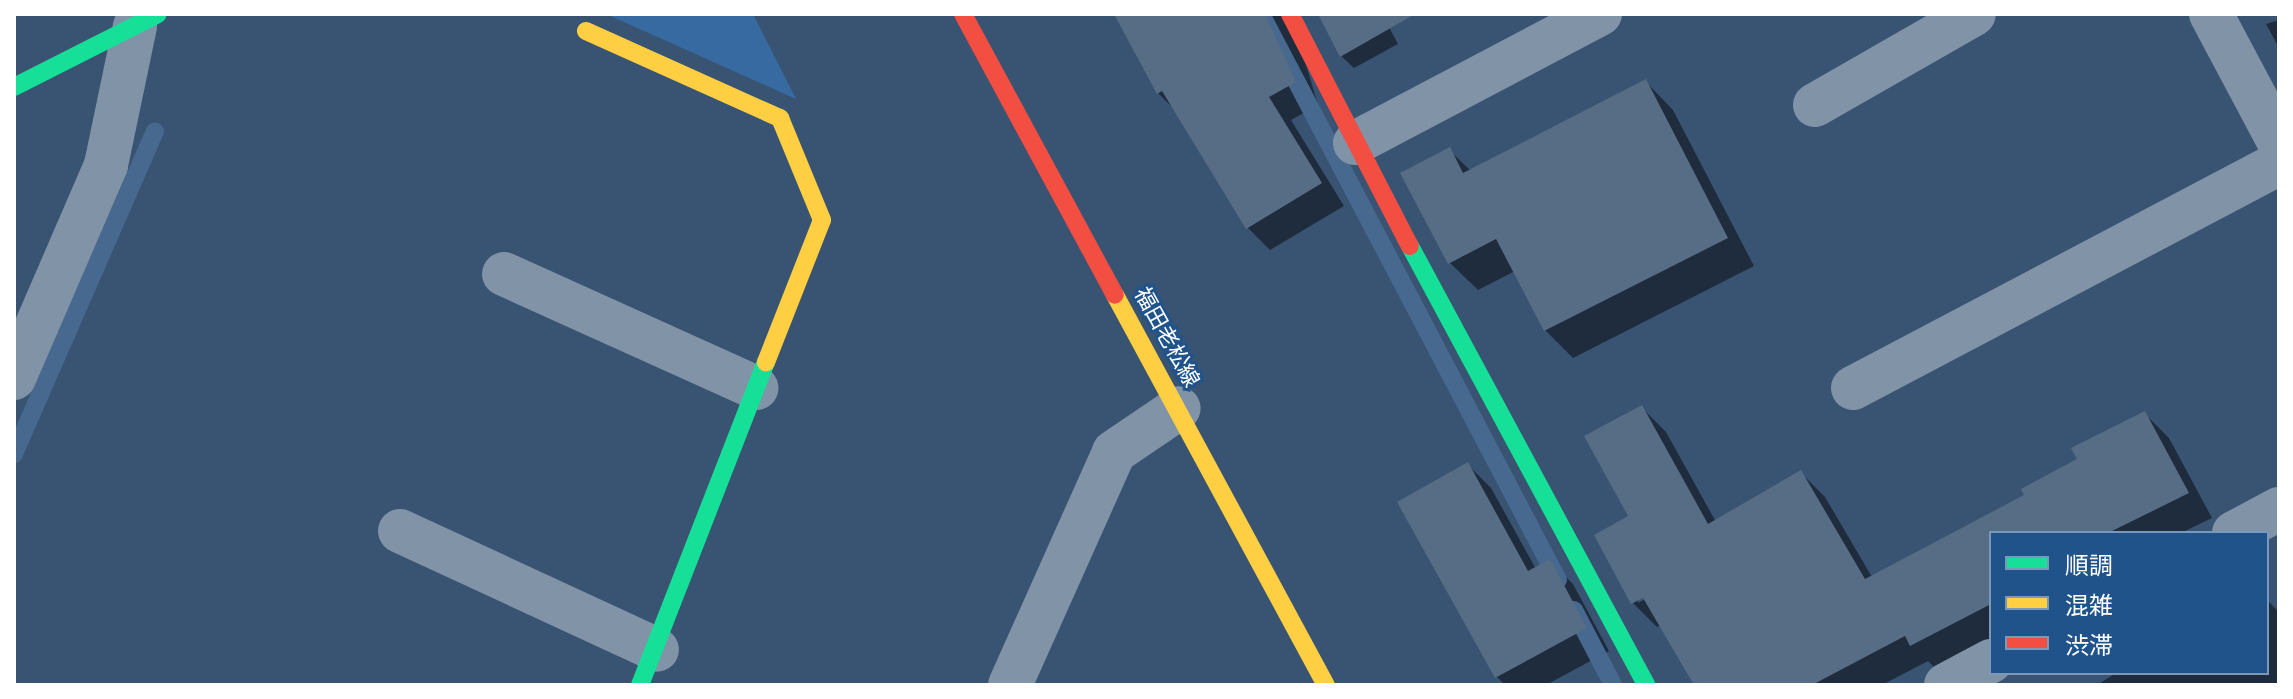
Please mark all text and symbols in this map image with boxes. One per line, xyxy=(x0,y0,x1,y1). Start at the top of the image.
street label: 福田老松線 xyxy=(1129,282,1205,392)
legend xyxy=(1989,531,2269,675)
text: 順調 xyxy=(2065,552,2113,580)
text: 混雑 xyxy=(2065,592,2113,620)
text: 渋滞 xyxy=(2065,632,2113,660)

